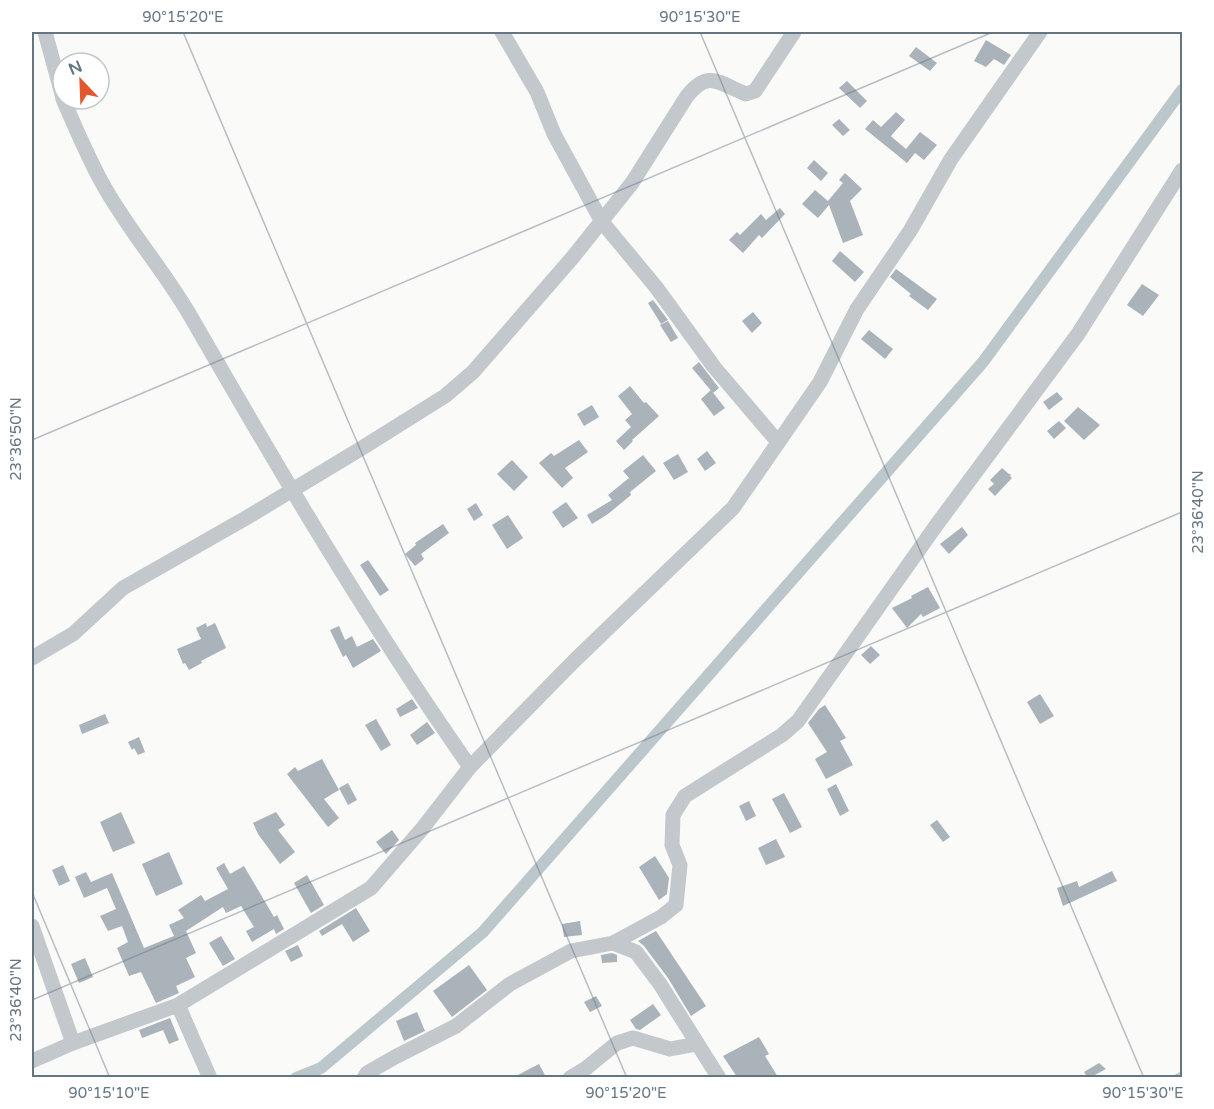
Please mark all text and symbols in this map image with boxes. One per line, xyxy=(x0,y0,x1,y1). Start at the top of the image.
text: 90°15'20"E xyxy=(142,8,224,26)
text: 90°15'30"E xyxy=(659,8,741,26)
north arrow xyxy=(51,51,111,111)
text: N xyxy=(66,56,85,80)
text: 23°36'50"N xyxy=(7,397,25,481)
text: 23°36'40"N xyxy=(1189,470,1207,554)
text: 23°36'40"N xyxy=(7,958,25,1042)
text: 90°15'10"E xyxy=(68,1084,150,1102)
text: 90°15'20"E xyxy=(585,1084,667,1102)
text: 90°15'30"E xyxy=(1102,1084,1184,1102)

